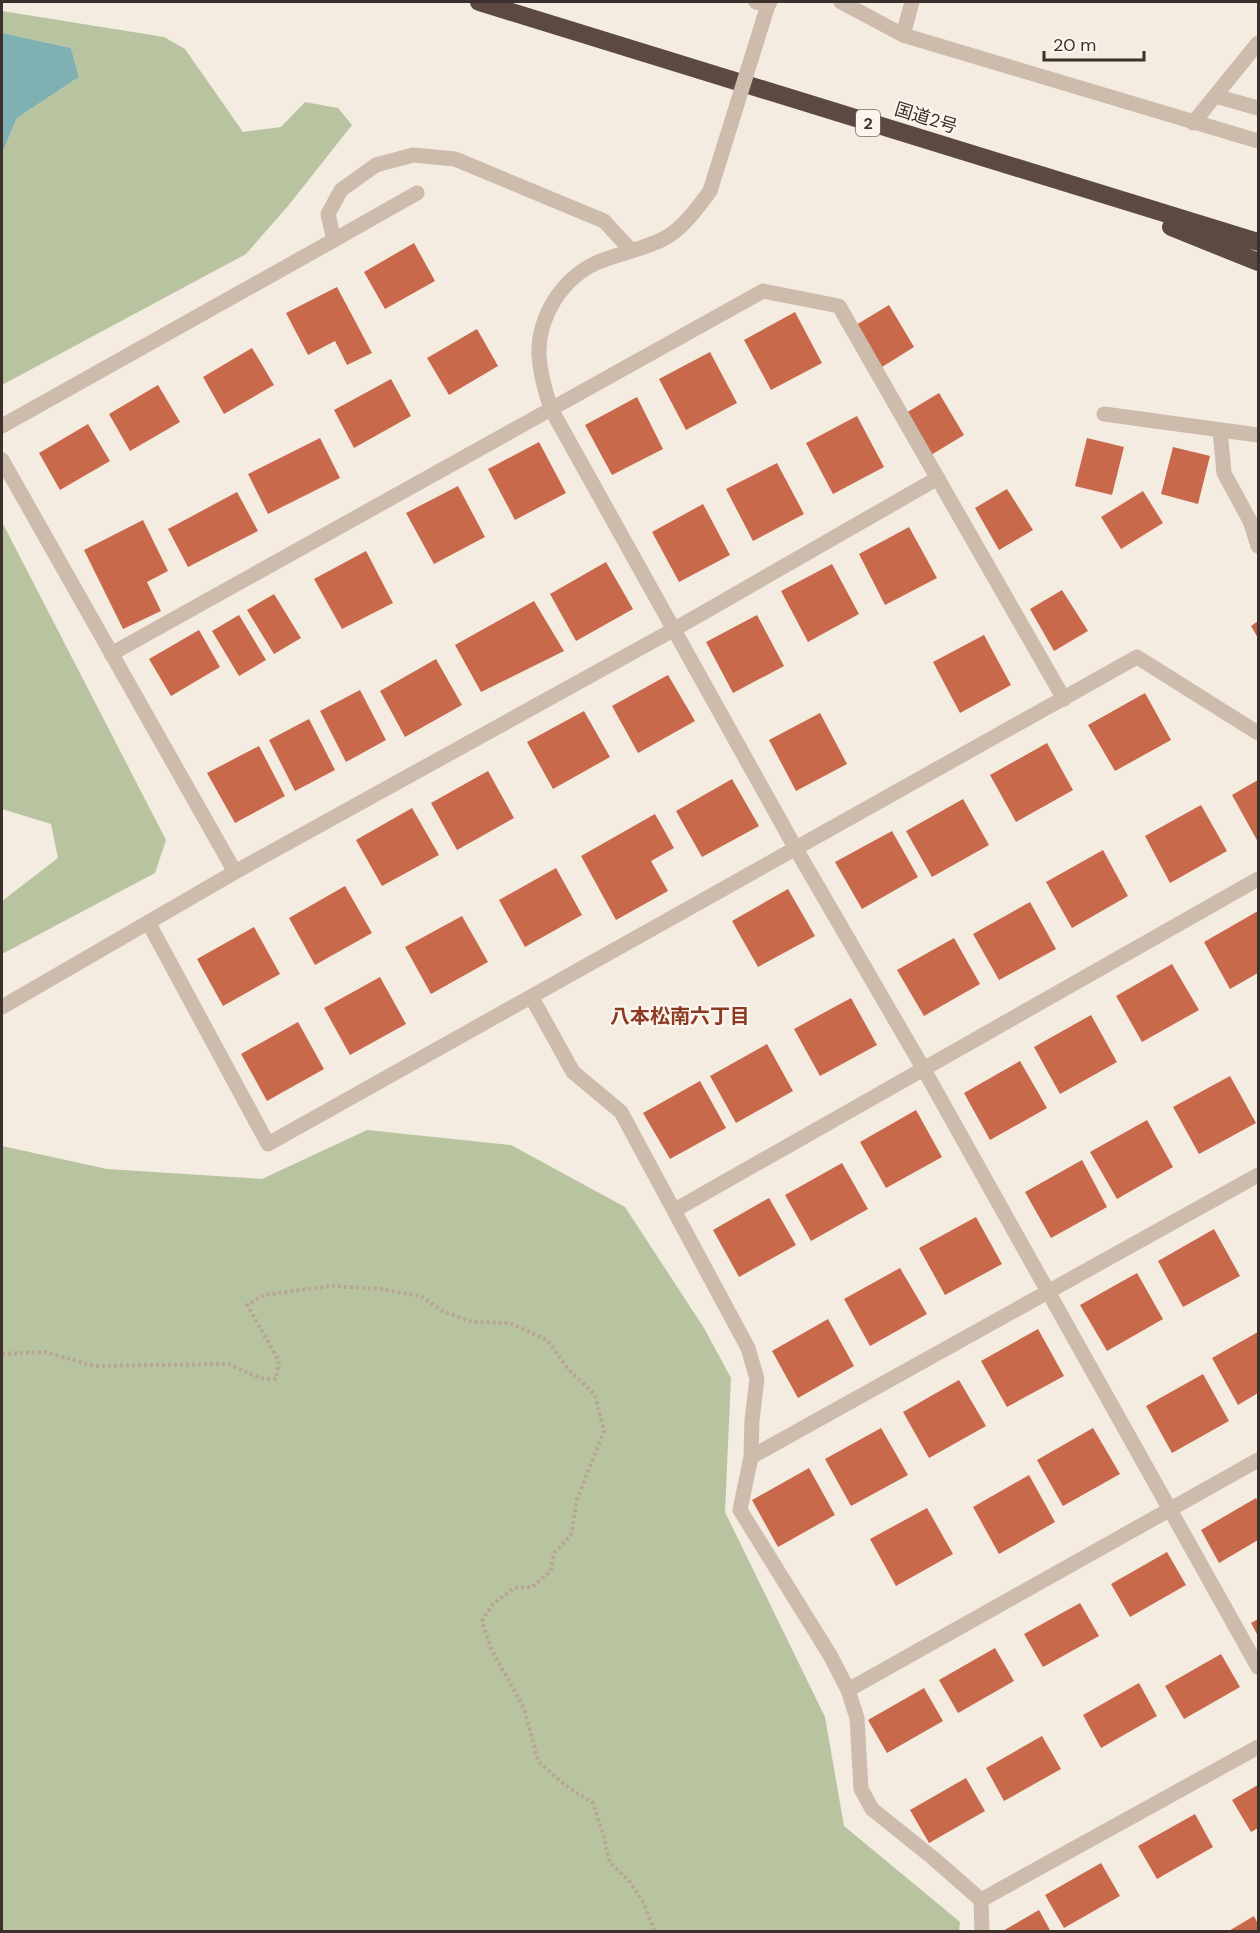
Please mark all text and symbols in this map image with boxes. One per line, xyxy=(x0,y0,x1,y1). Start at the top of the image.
scale bar xyxy=(1044,24,1144,62)
text: 20 m xyxy=(1053,33,1096,57)
street label: 国道2号 xyxy=(892,97,960,139)
road number: 2 xyxy=(856,110,880,136)
district label: 八本松南六丁目 xyxy=(610,1003,750,1029)

